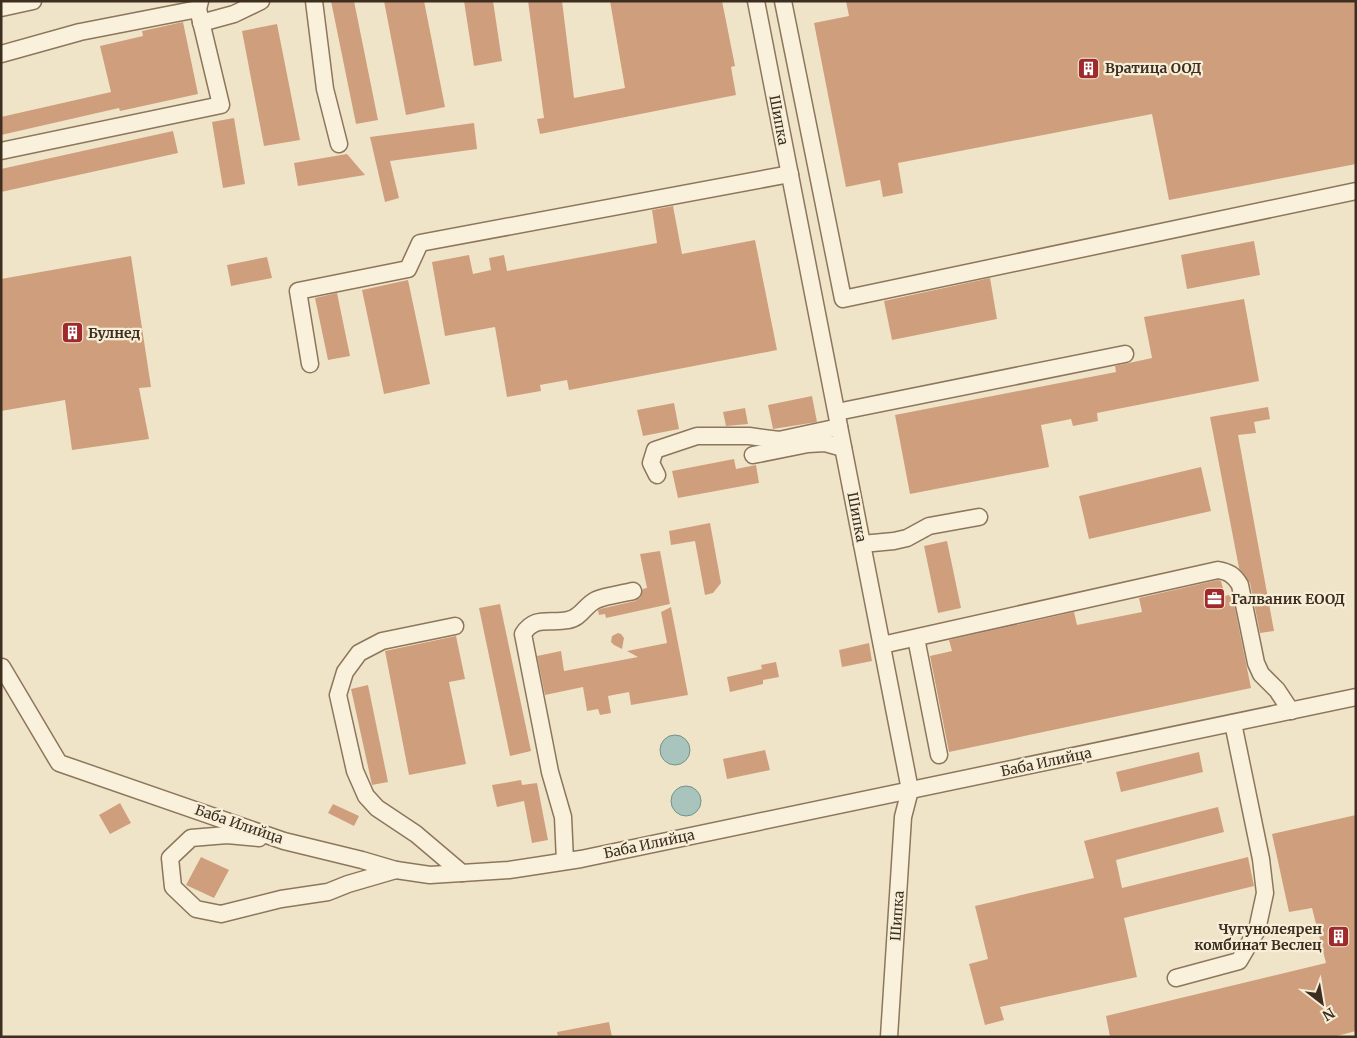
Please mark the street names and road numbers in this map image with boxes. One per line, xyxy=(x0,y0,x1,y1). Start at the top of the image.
street label: Шипка xyxy=(765,93,793,147)
street label: Шипка xyxy=(843,490,871,544)
street label: Баба Илийца xyxy=(999,743,1094,780)
street label: Баба Илийца xyxy=(192,800,286,848)
street label: Баба Илийца xyxy=(602,825,697,862)
street label: Шипка xyxy=(886,890,908,942)

